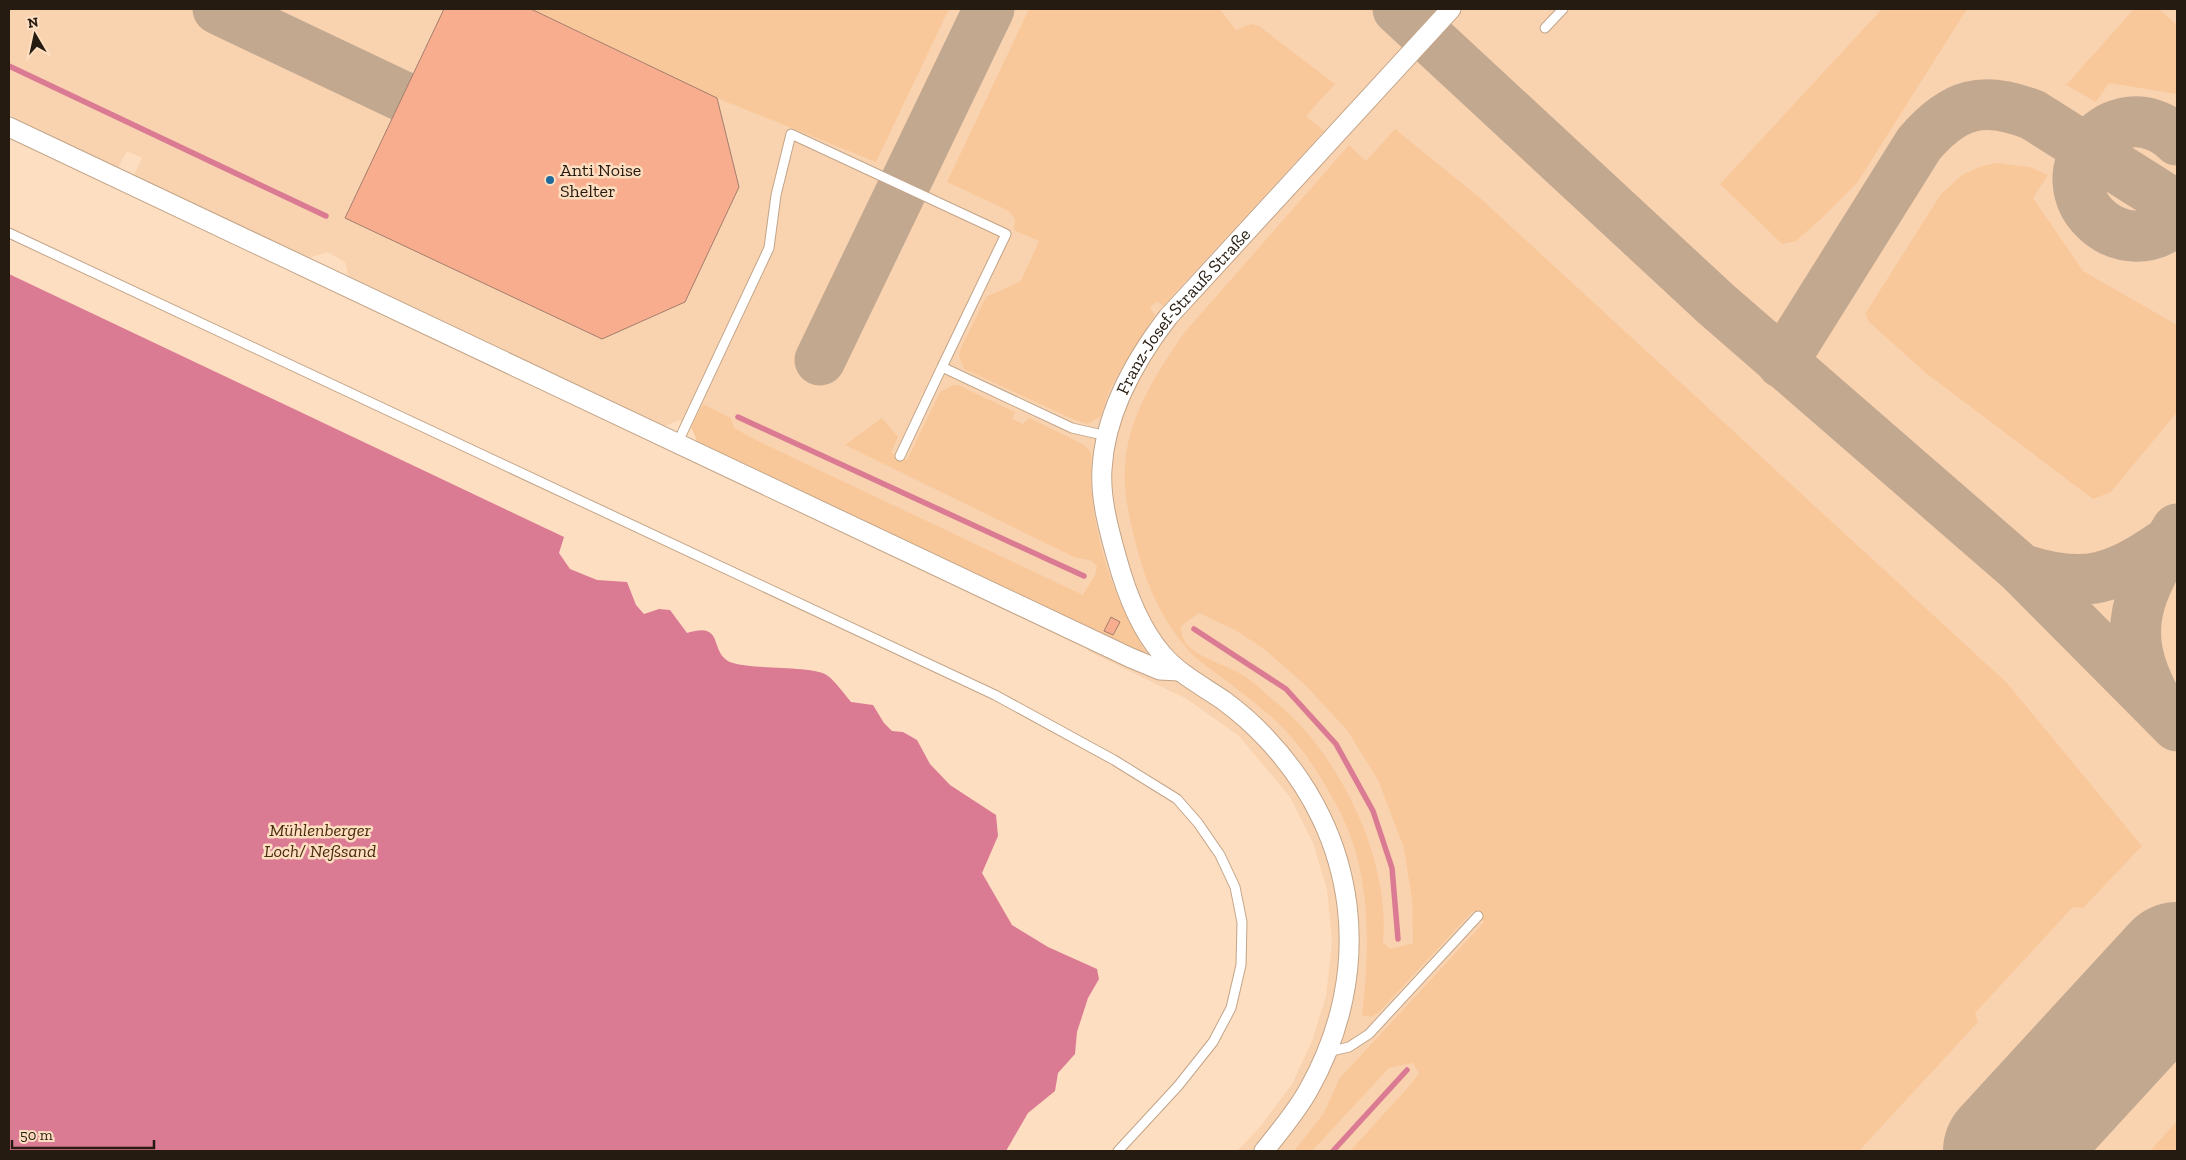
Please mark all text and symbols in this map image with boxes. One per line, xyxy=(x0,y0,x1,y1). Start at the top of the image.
north arrow xyxy=(10,10,60,60)
text: N xyxy=(26,13,40,32)
place label: Anti Noise Shelter xyxy=(560,159,641,202)
marker: Anti Noise Shelter xyxy=(544,174,556,186)
street label: Franz-Josef-Strauß Straße xyxy=(1111,223,1255,398)
park label: Mühlenberger Loch/ Neßsand xyxy=(264,819,376,862)
scale bar xyxy=(12,1118,155,1150)
text: 50 m xyxy=(20,1126,53,1144)

